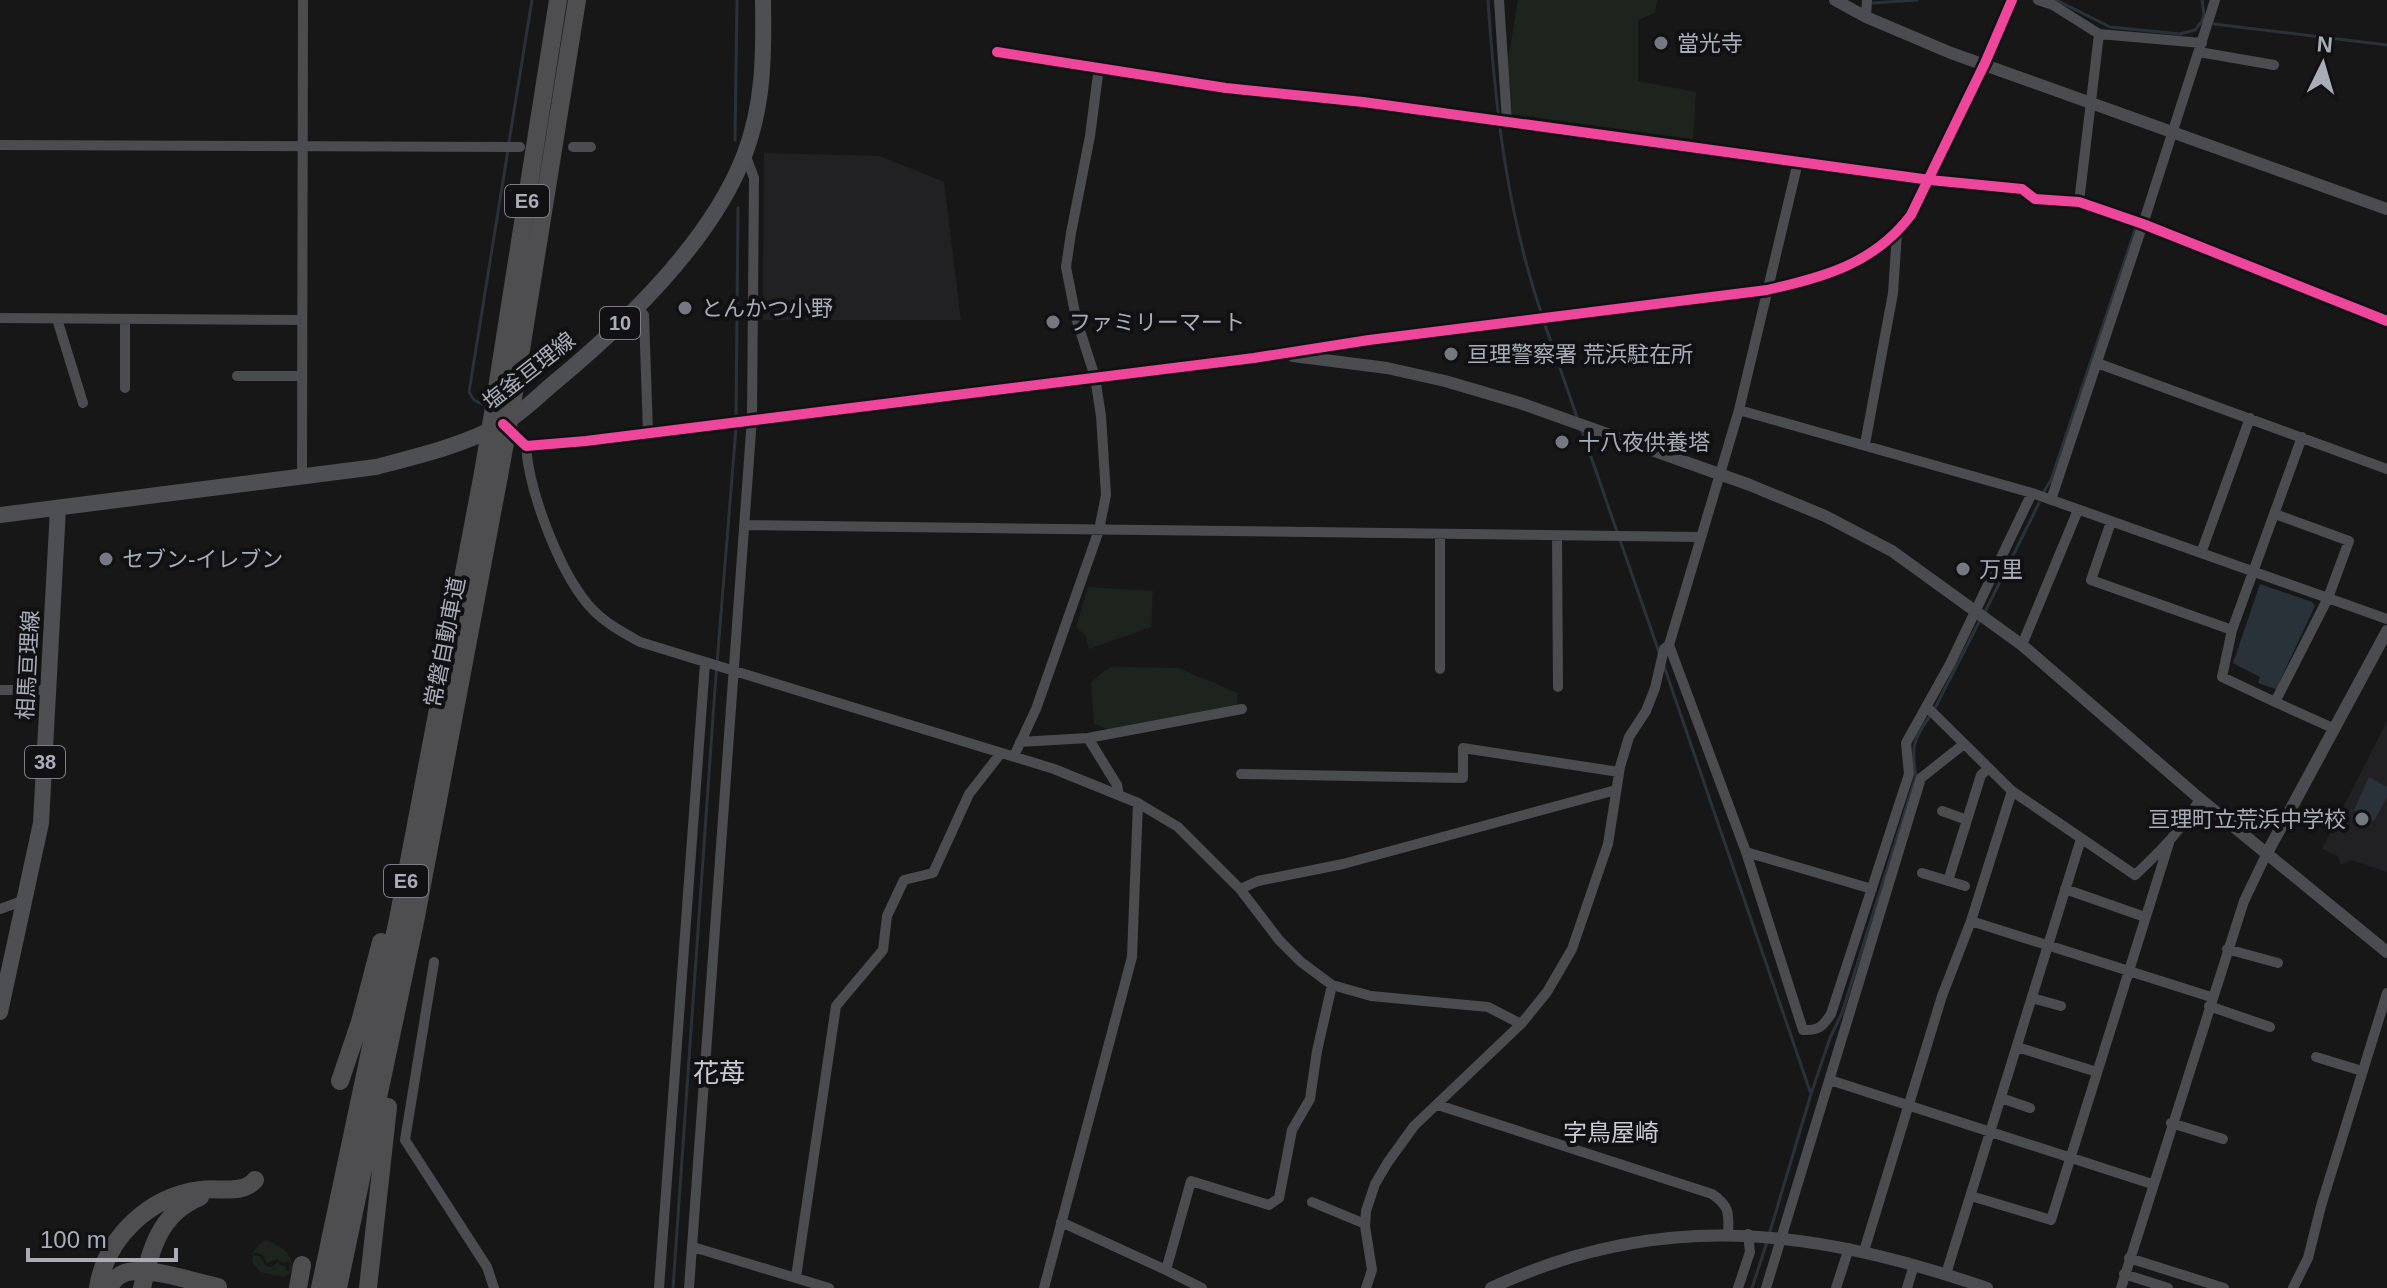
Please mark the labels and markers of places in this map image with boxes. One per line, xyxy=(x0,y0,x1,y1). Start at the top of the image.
place label: 當光寺 xyxy=(1677,31,1743,56)
marker: 當光寺 xyxy=(1652,34,1670,52)
place label: とんかつ小野 xyxy=(701,296,833,321)
marker: とんかつ小野 xyxy=(676,299,694,317)
place label: ファミリーマート xyxy=(1069,310,1245,335)
marker: ファミリーマート xyxy=(1044,313,1062,331)
place label: 亘理警察署 荒浜駐在所 xyxy=(1467,342,1693,367)
marker: 亘理警察署 荒浜駐在所 xyxy=(1442,345,1460,363)
place label: 十八夜供養塔 xyxy=(1578,430,1710,455)
marker: 十八夜供養塔 xyxy=(1553,433,1571,451)
place label: セブン-イレブン xyxy=(122,547,283,572)
marker: セブン-イレブン xyxy=(97,550,115,568)
place label: 万里 xyxy=(1979,557,2023,582)
marker: 万里 xyxy=(1954,560,1972,578)
place label: 亘理町立荒浜中学校 xyxy=(2148,807,2346,832)
marker: 亘理町立荒浜中学校 xyxy=(2353,810,2371,828)

